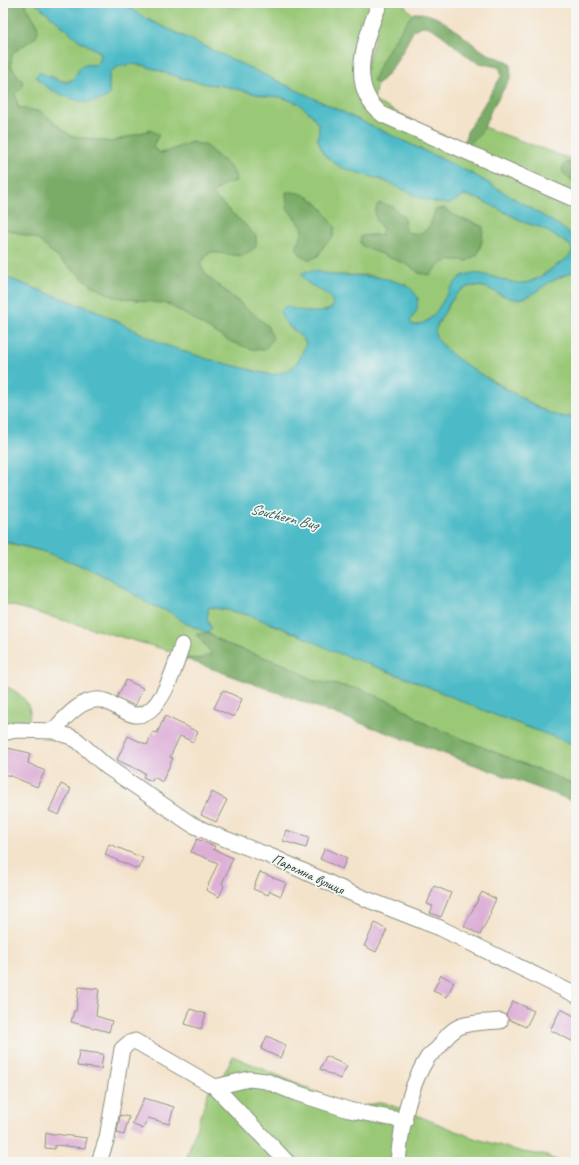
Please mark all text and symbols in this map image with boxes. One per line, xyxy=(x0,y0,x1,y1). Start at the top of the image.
water label: Southern Bug xyxy=(248,499,322,535)
street label: Паромна вулиця xyxy=(269,850,348,899)

